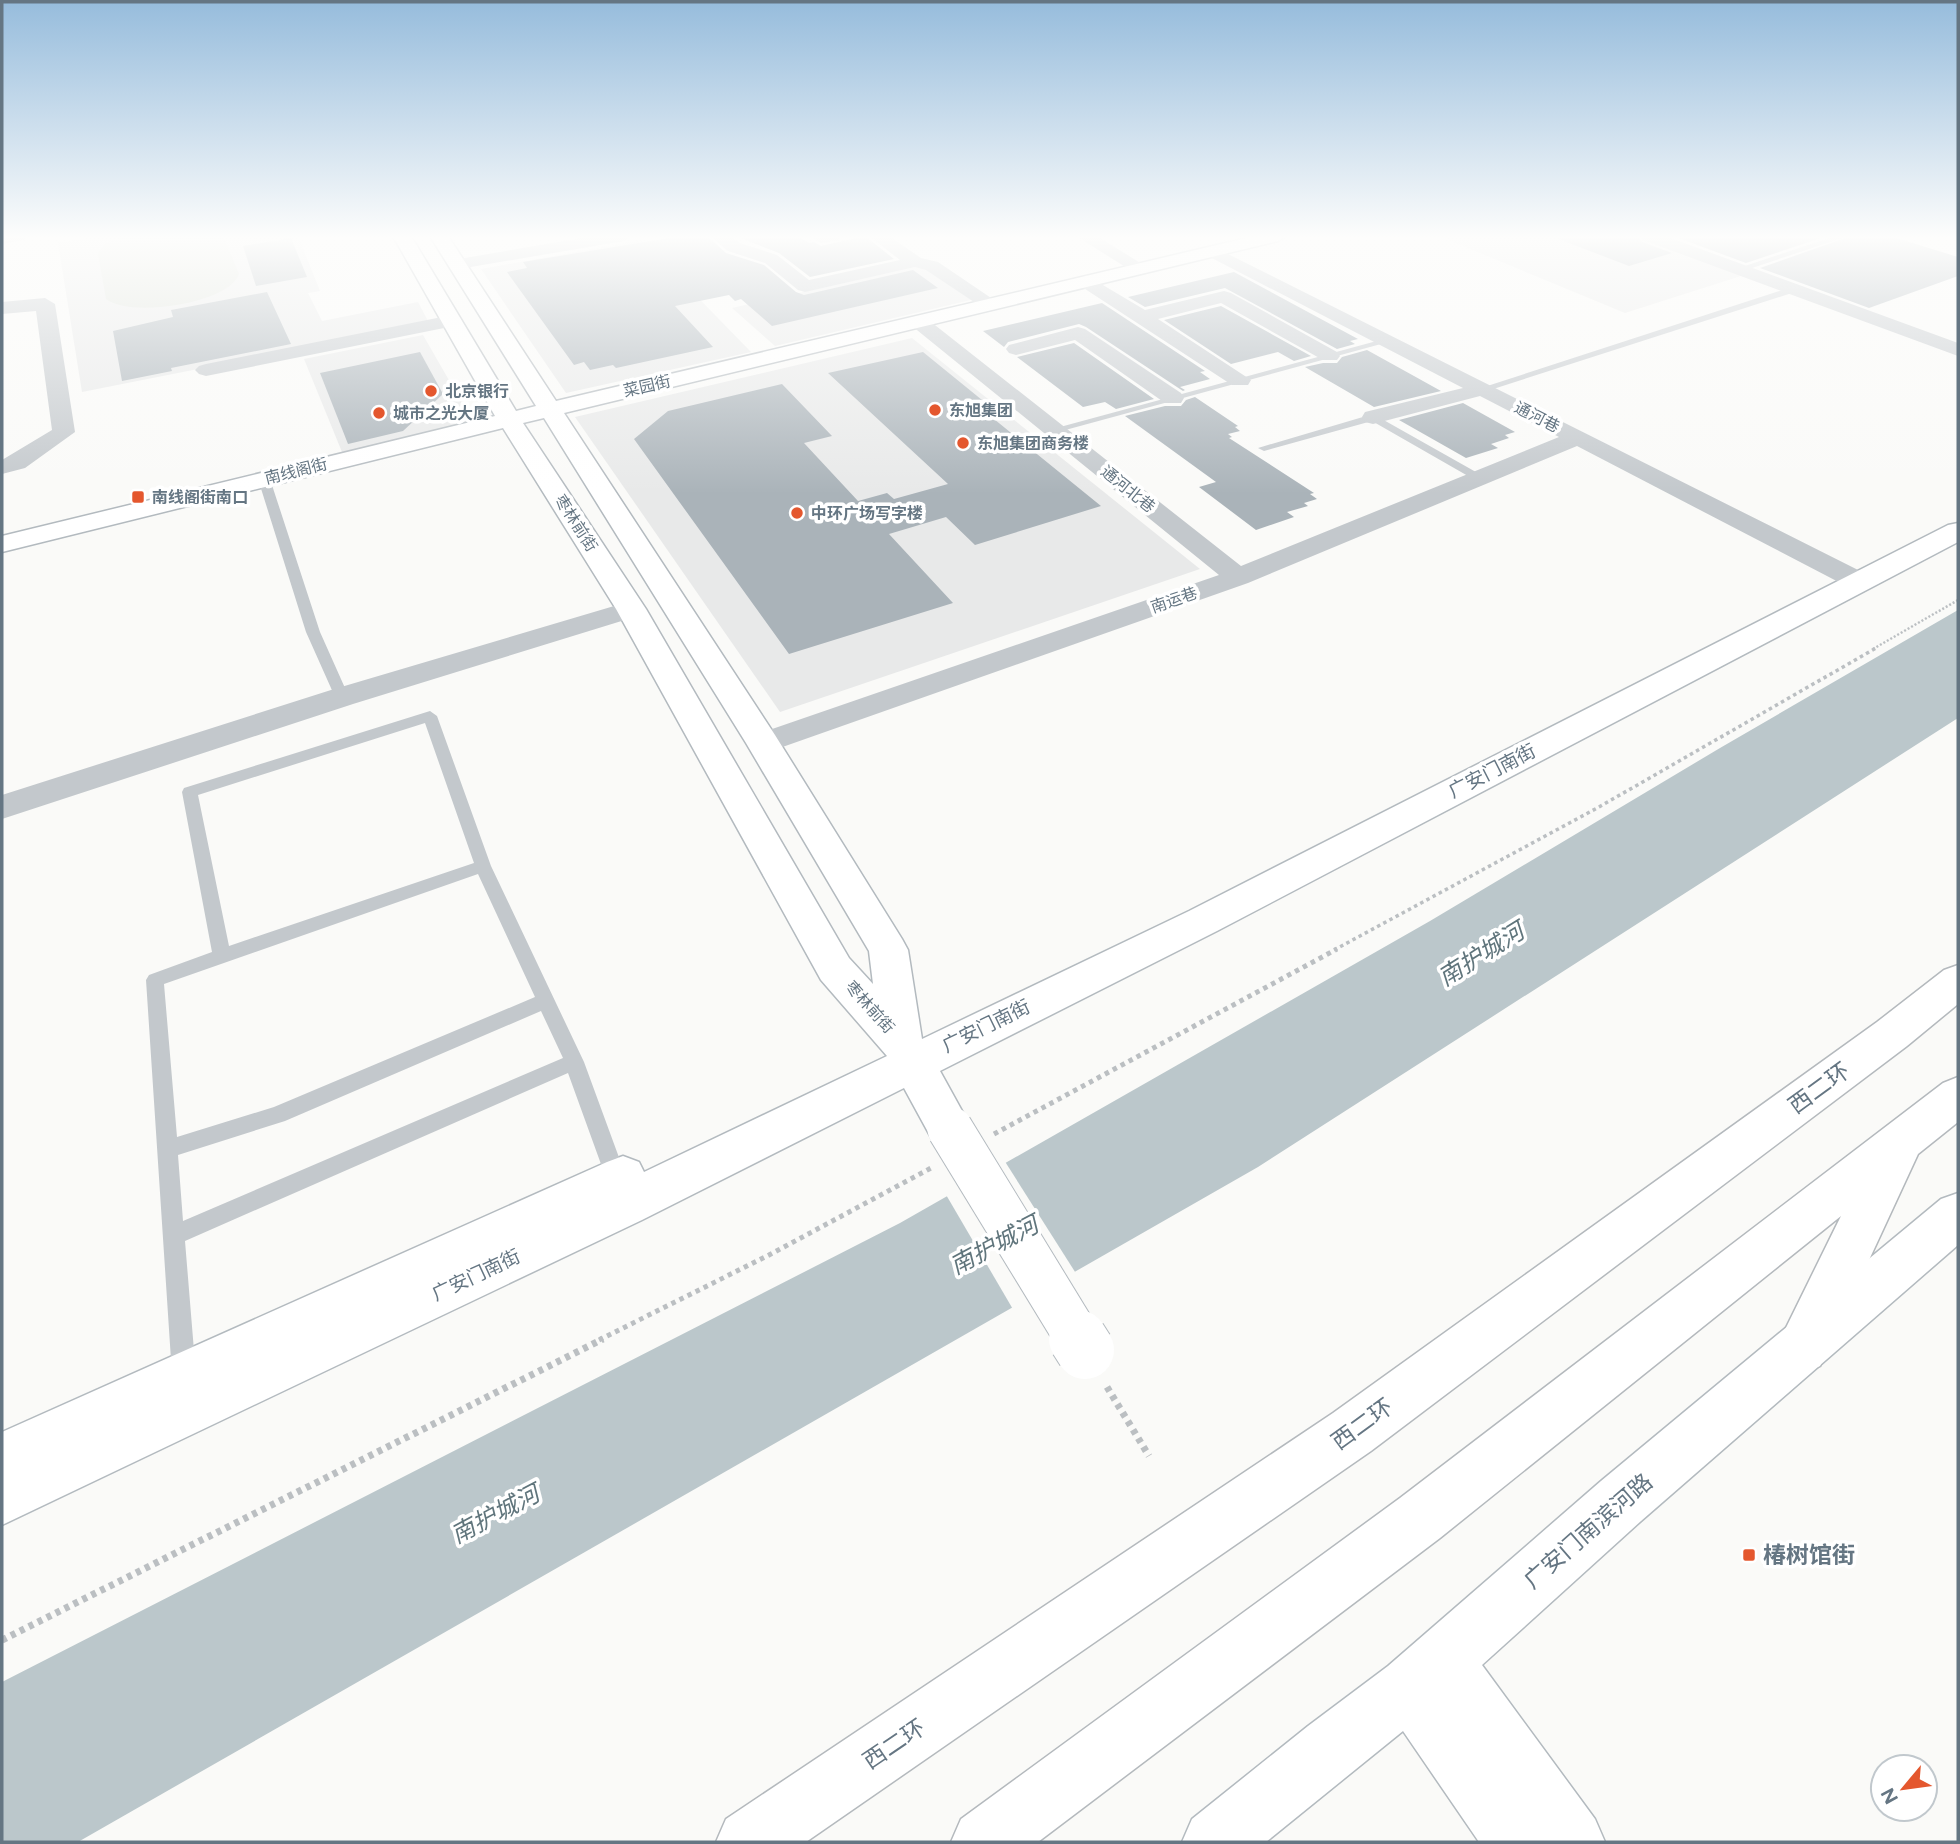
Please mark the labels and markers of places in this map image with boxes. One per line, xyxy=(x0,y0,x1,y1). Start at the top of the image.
place label: 北京银行 xyxy=(445,382,509,401)
marker: 北京银行 xyxy=(423,383,439,399)
place label: 东旭集团 xyxy=(949,401,1013,420)
marker: 东旭集团 xyxy=(927,402,943,418)
place label: 城市之光大厦 xyxy=(393,404,489,423)
marker: 城市之光大厦 xyxy=(371,405,387,421)
place label: 东旭集团商务楼 xyxy=(977,434,1089,453)
marker: 东旭集团商务楼 xyxy=(955,435,971,451)
place label: 南线阁街南口 xyxy=(152,488,248,507)
marker: 南线阁街南口 xyxy=(130,489,146,505)
place label: 中环广场写字楼 xyxy=(811,504,923,523)
marker: 中环广场写字楼 xyxy=(789,505,805,521)
place label: 椿树馆街 xyxy=(1763,1541,1855,1569)
marker: 椿树馆街 xyxy=(1741,1547,1757,1563)

